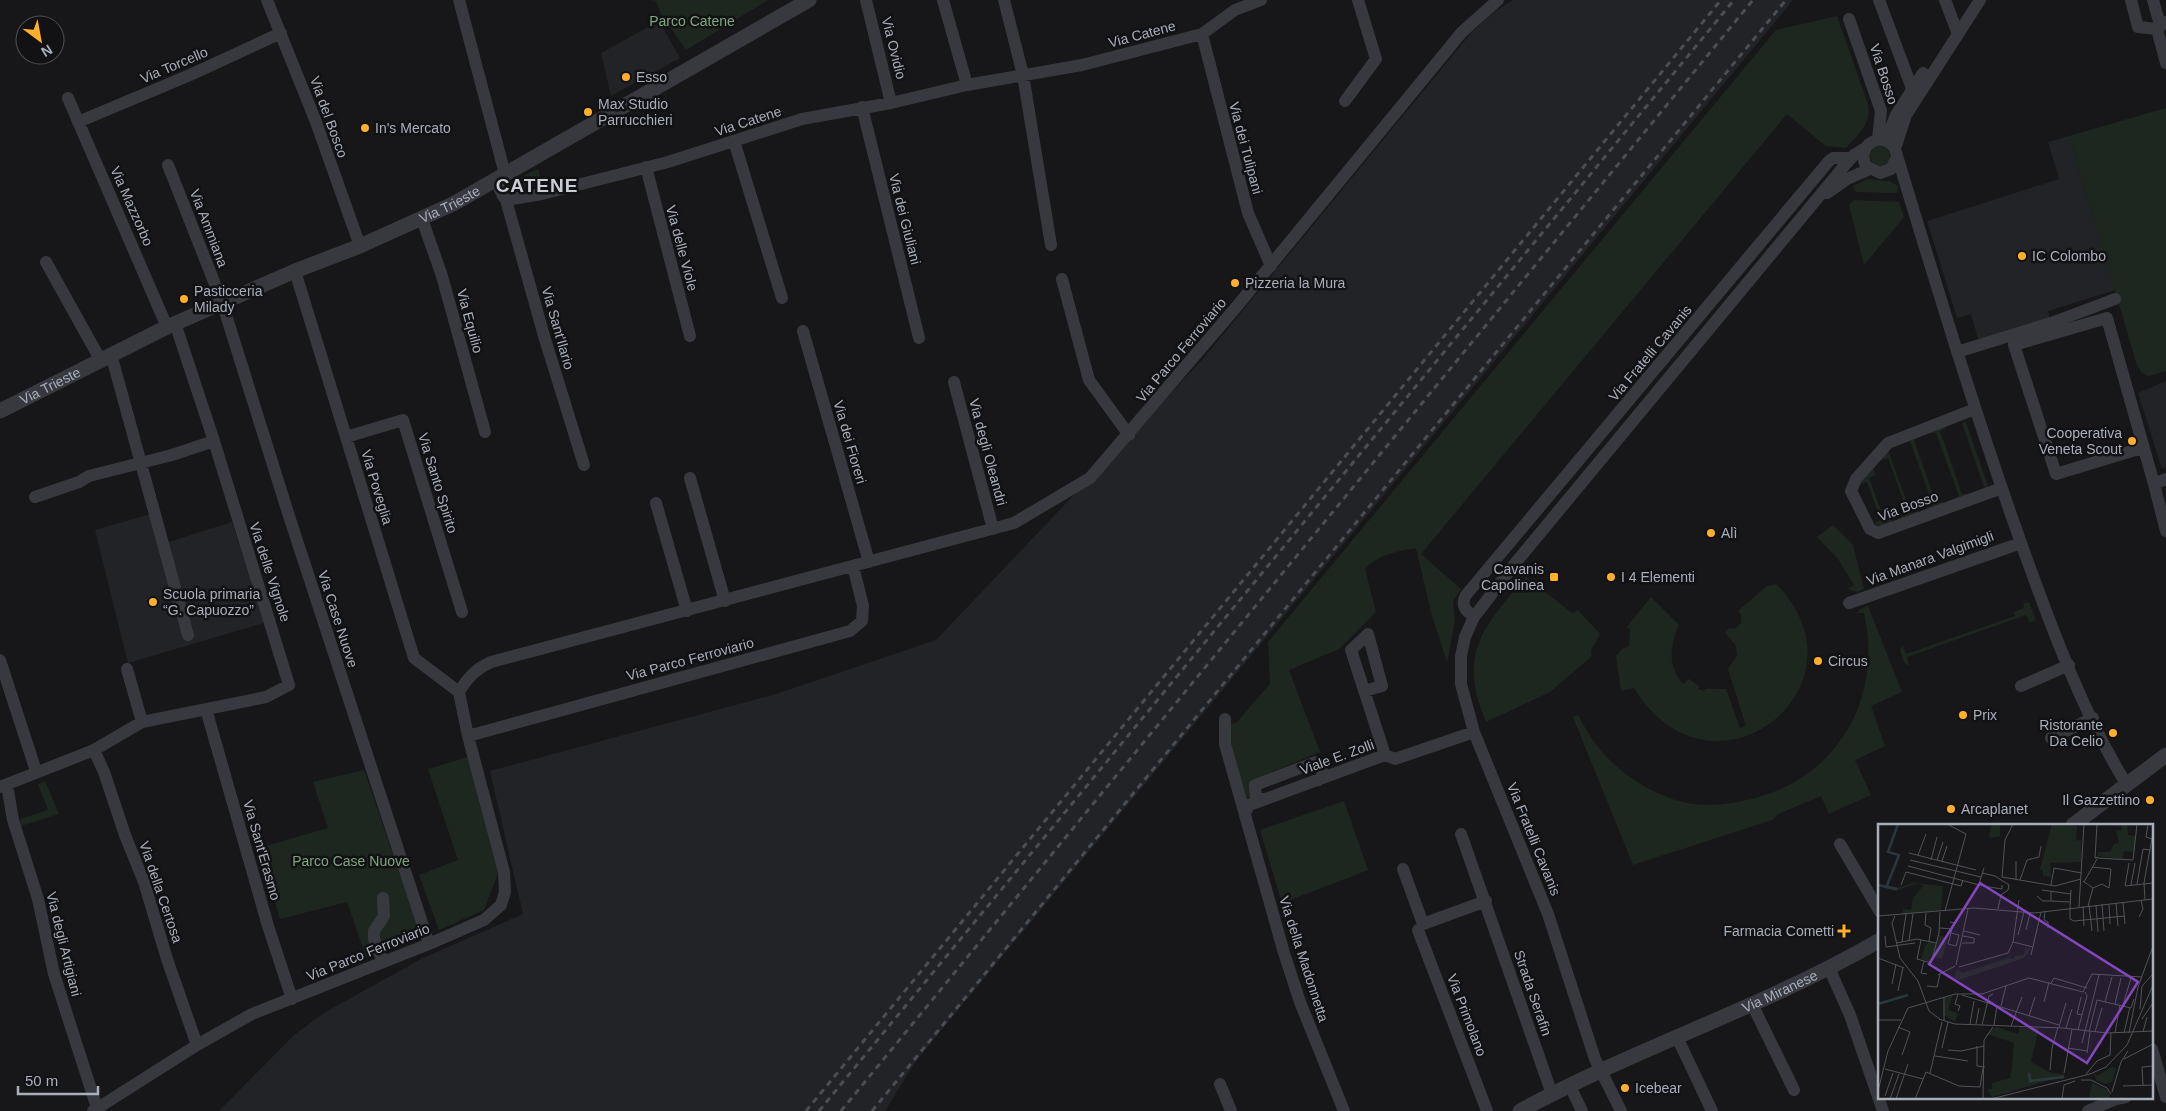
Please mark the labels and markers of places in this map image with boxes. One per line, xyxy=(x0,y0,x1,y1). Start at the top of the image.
place label: Esso xyxy=(636,69,667,85)
marker: Esso xyxy=(620,71,632,83)
place label: Max Studio Parrucchieri xyxy=(598,96,673,128)
marker: Max Studio Parrucchieri xyxy=(582,106,594,118)
place label: In's Mercato xyxy=(375,120,451,136)
marker: In's Mercato xyxy=(359,122,371,134)
place label: IC Colombo xyxy=(2032,248,2106,264)
marker: IC Colombo xyxy=(2016,250,2028,262)
place label: Pizzeria la Mura xyxy=(1245,275,1346,291)
marker: Pizzeria la Mura xyxy=(1229,277,1241,289)
place label: Pasticceria Milady xyxy=(194,283,263,315)
marker: Pasticceria Milady xyxy=(178,293,190,305)
place label: Cooperativa Veneta Scout xyxy=(2039,425,2122,457)
marker: Cooperativa Veneta Scout xyxy=(2126,435,2138,447)
place label: Alì xyxy=(1721,525,1737,541)
marker: Alì xyxy=(1705,527,1717,539)
place label: Cavanis Capolinea xyxy=(1481,561,1544,593)
place label: I 4 Elementi xyxy=(1621,569,1695,585)
marker: Cavanis Capolinea xyxy=(1548,571,1560,583)
marker: I 4 Elementi xyxy=(1605,571,1617,583)
place label: Scuola primaria “G. Capuozzo” xyxy=(163,586,260,618)
marker: Scuola primaria “G. Capuozzo” xyxy=(147,596,159,608)
place label: Circus xyxy=(1828,653,1868,669)
marker: Circus xyxy=(1812,655,1824,667)
place label: Prix xyxy=(1973,707,1997,723)
marker: Prix xyxy=(1957,709,1969,721)
place label: Ristorante Da Celio xyxy=(2039,717,2103,749)
marker: Ristorante Da Celio xyxy=(2107,727,2119,739)
place label: Il Gazzettino xyxy=(2062,792,2140,808)
marker: Il Gazzettino xyxy=(2144,794,2156,806)
place label: Arcaplanet xyxy=(1961,801,2028,817)
marker: Arcaplanet xyxy=(1945,803,1957,815)
place label: Farmacia Cometti xyxy=(1724,923,1834,939)
marker: Farmacia Cometti xyxy=(1838,925,1850,937)
place label: Icebear xyxy=(1635,1080,1682,1096)
marker: Icebear xyxy=(1619,1082,1631,1094)

